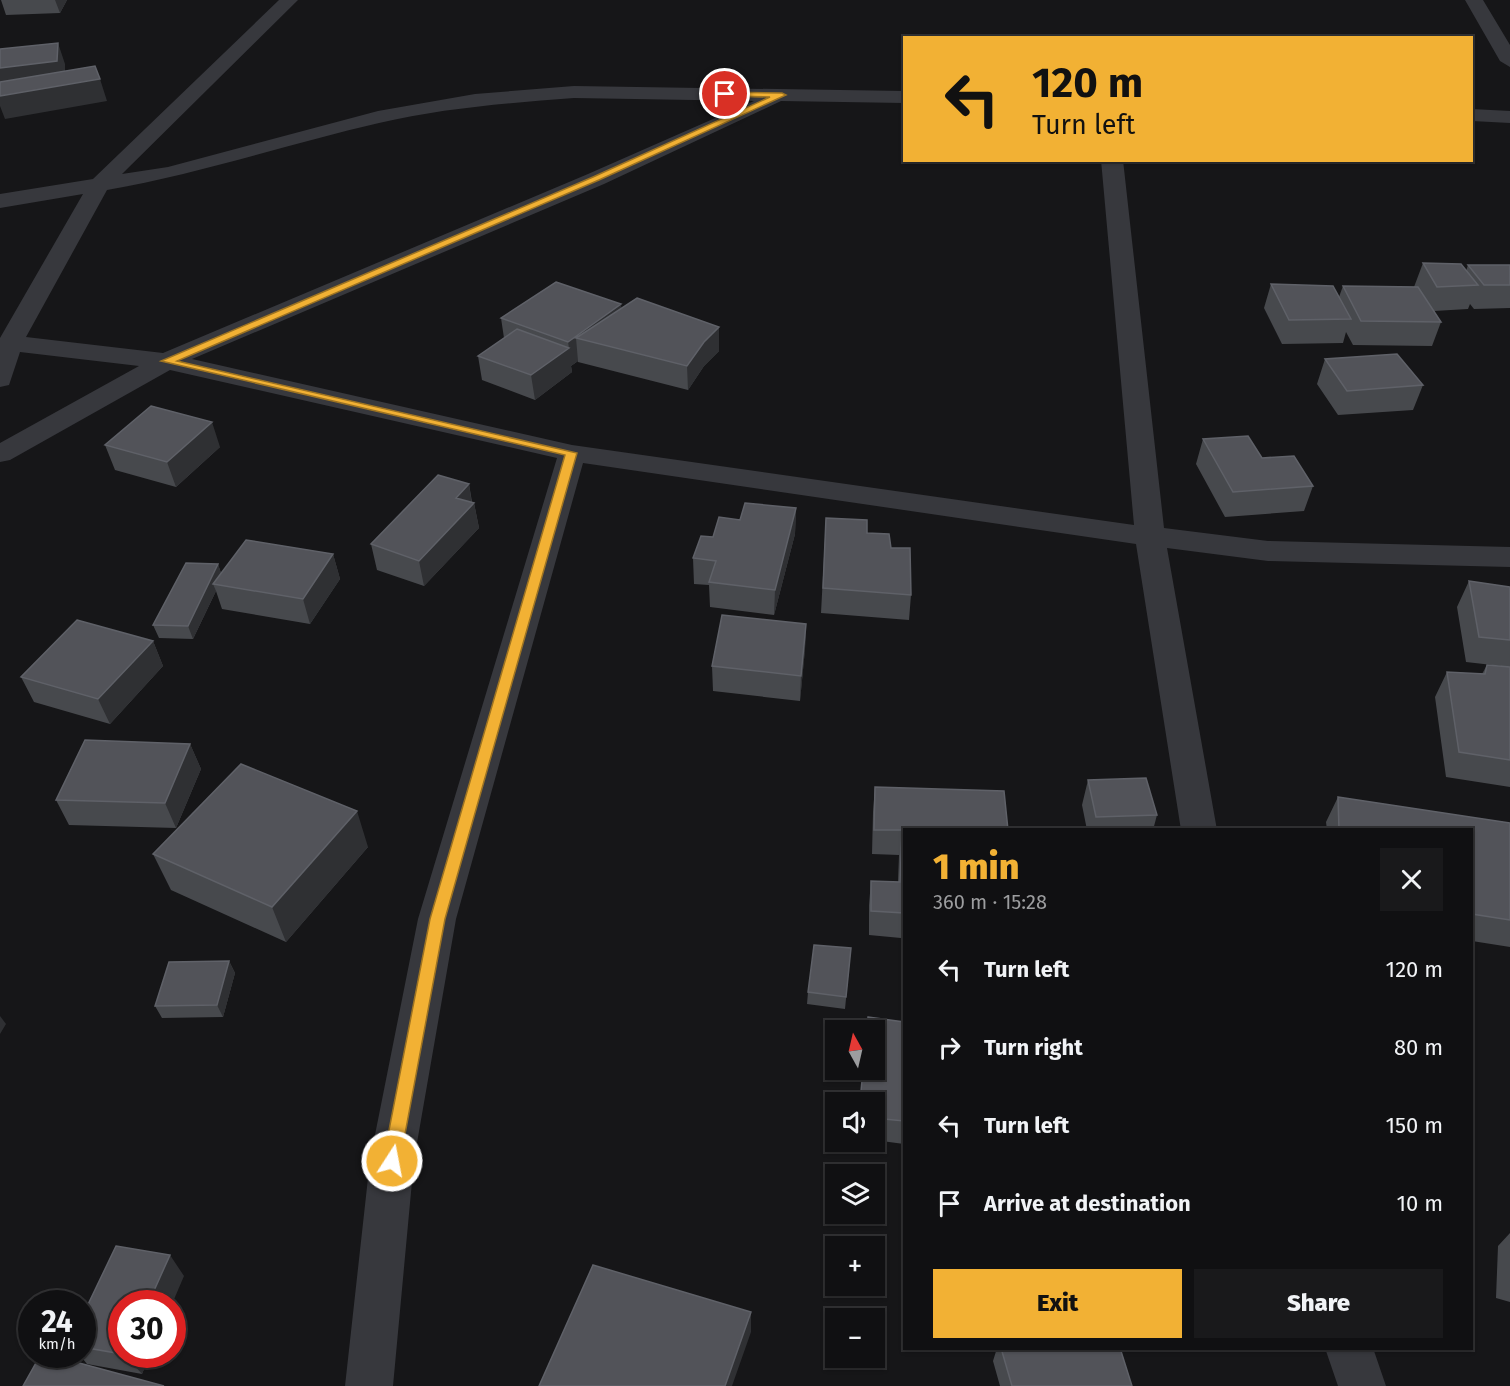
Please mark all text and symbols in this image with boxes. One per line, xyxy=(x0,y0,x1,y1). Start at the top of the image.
text: 120 m xyxy=(1032,58,1143,108)
icon: left xyxy=(933,60,1011,138)
pin xyxy=(699,68,750,119)
icon: arrive xyxy=(708,77,741,110)
text: Turn left xyxy=(1032,109,1135,141)
text: 1 min xyxy=(933,845,1019,889)
button: close xyxy=(1380,848,1443,911)
text: 360 m · 15:28 xyxy=(933,890,1047,914)
icon: left xyxy=(933,953,966,986)
text: Turn left xyxy=(984,956,1069,983)
text: 120 m xyxy=(1386,956,1443,983)
north arrow xyxy=(825,1020,885,1080)
map controls xyxy=(825,1020,885,1368)
icon: right xyxy=(933,1031,966,1064)
text: Turn right xyxy=(984,1034,1083,1061)
text: 80 m xyxy=(1394,1034,1443,1061)
button: sound xyxy=(825,1092,885,1152)
icon: left xyxy=(933,1109,966,1142)
text: Turn left xyxy=(984,1112,1069,1139)
text: 150 m xyxy=(1385,1112,1443,1139)
position arrow xyxy=(360,1129,424,1193)
button: layers xyxy=(825,1164,885,1224)
icon: arrive xyxy=(933,1187,966,1220)
text: Arrive at destination xyxy=(984,1190,1191,1217)
text: 10 m xyxy=(1397,1190,1443,1217)
button: + xyxy=(825,1236,885,1296)
button: Exit xyxy=(933,1269,1182,1338)
button: Share xyxy=(1194,1269,1443,1338)
speed limit sign: 30 xyxy=(108,1290,186,1368)
text: 24 xyxy=(41,1304,73,1340)
button: − xyxy=(825,1308,885,1368)
text: km/h xyxy=(38,1335,76,1353)

